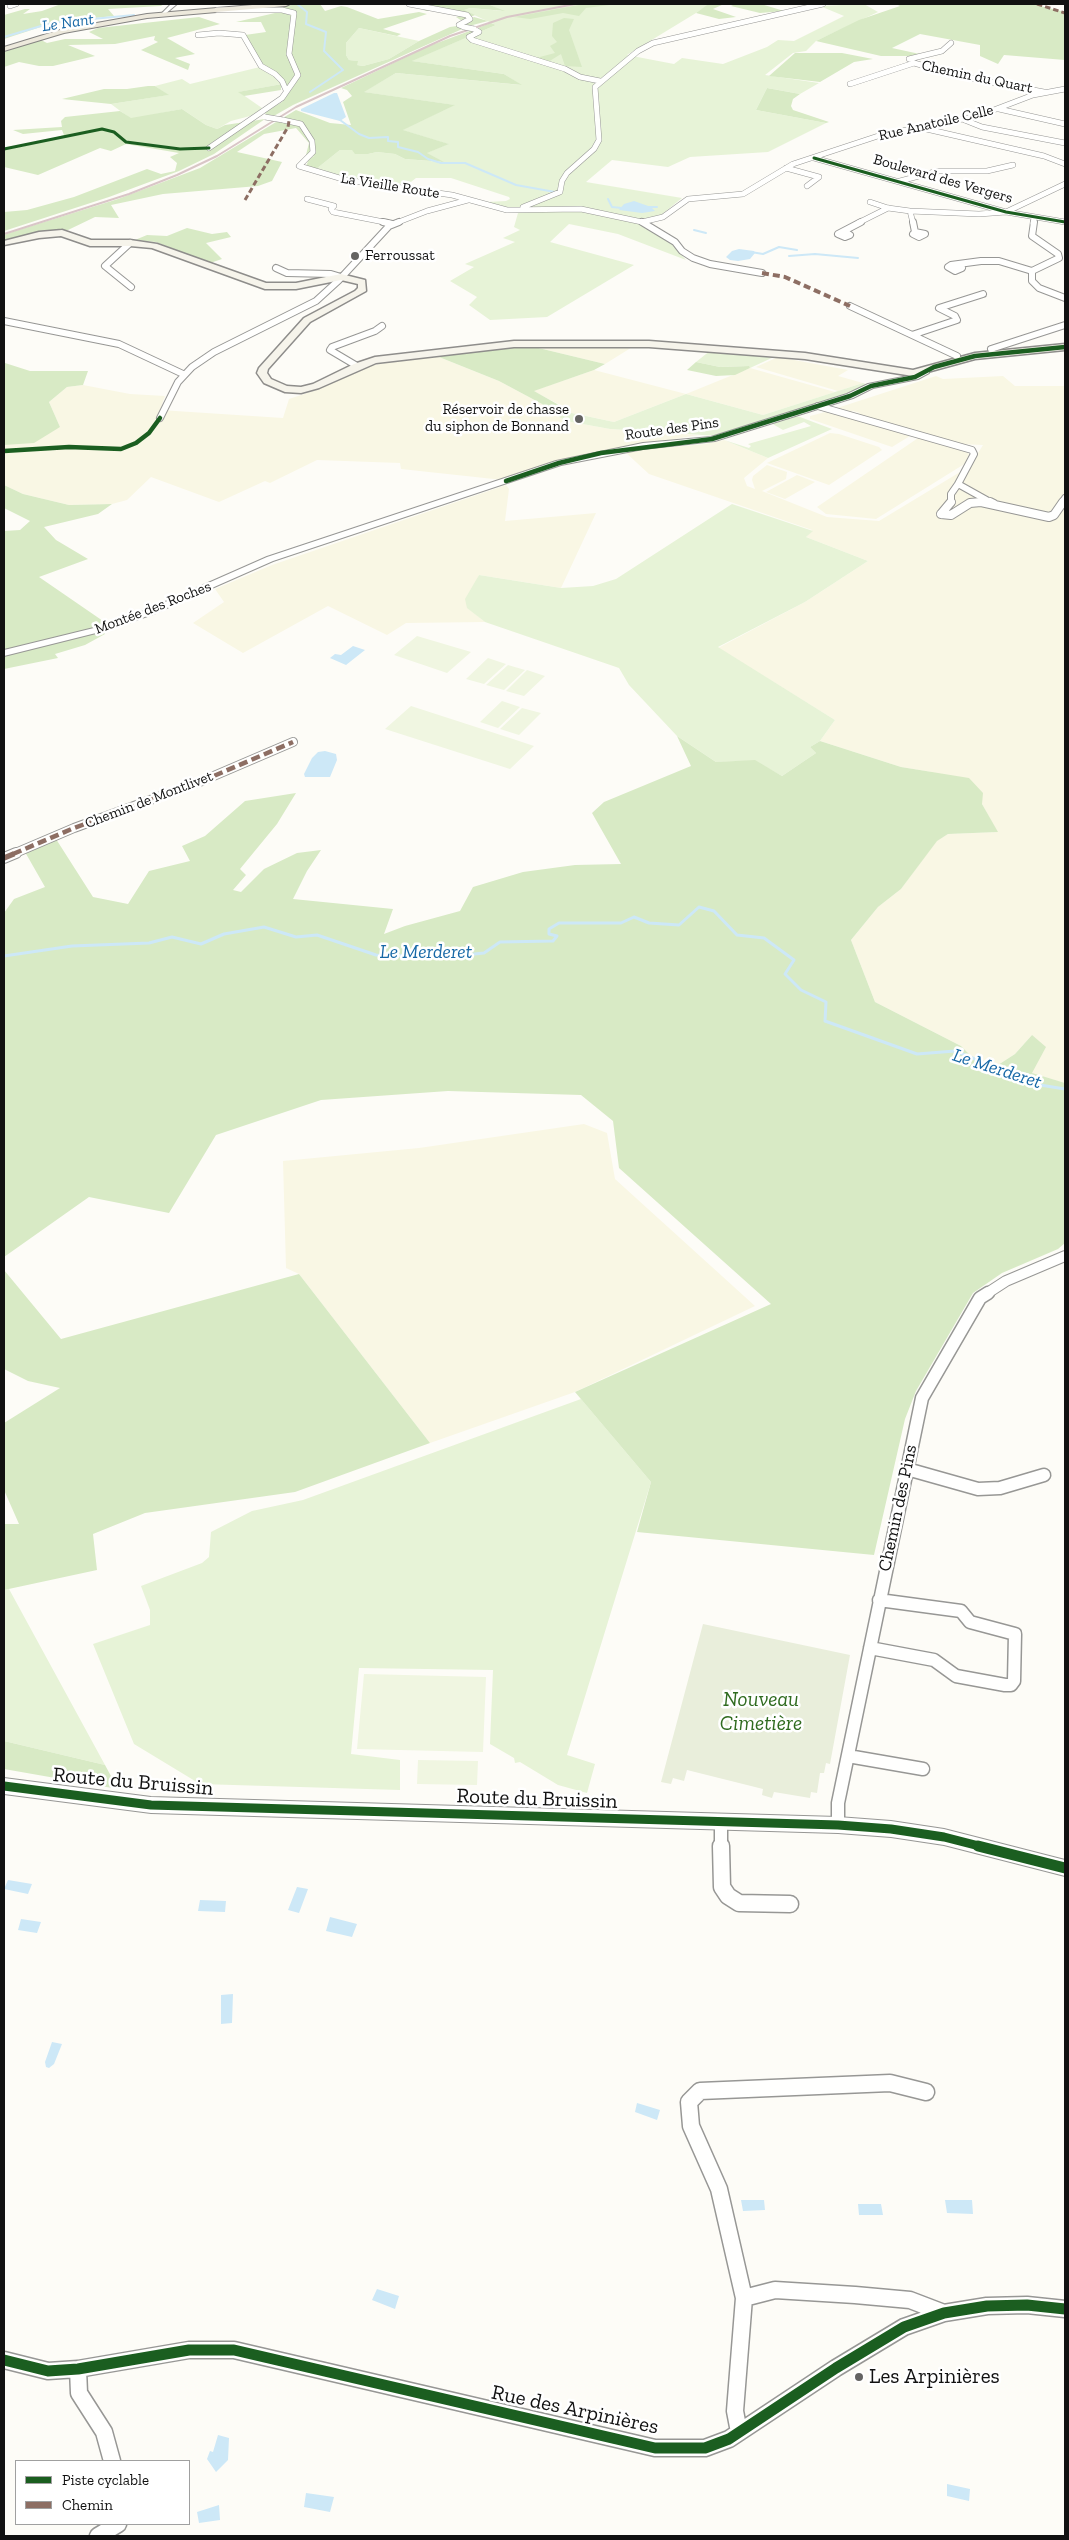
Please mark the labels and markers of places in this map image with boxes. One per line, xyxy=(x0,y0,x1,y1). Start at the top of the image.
place label: Ferroussat xyxy=(365,247,435,265)
marker: Ferroussat xyxy=(349,250,361,262)
place label: Réservoir de chasse du siphon de Bonnand xyxy=(425,401,569,436)
marker: Réservoir de chasse du siphon de Bonnand xyxy=(573,413,585,425)
place label: Les Arpinières xyxy=(869,2364,1000,2390)
marker: Les Arpinières xyxy=(853,2371,865,2383)

